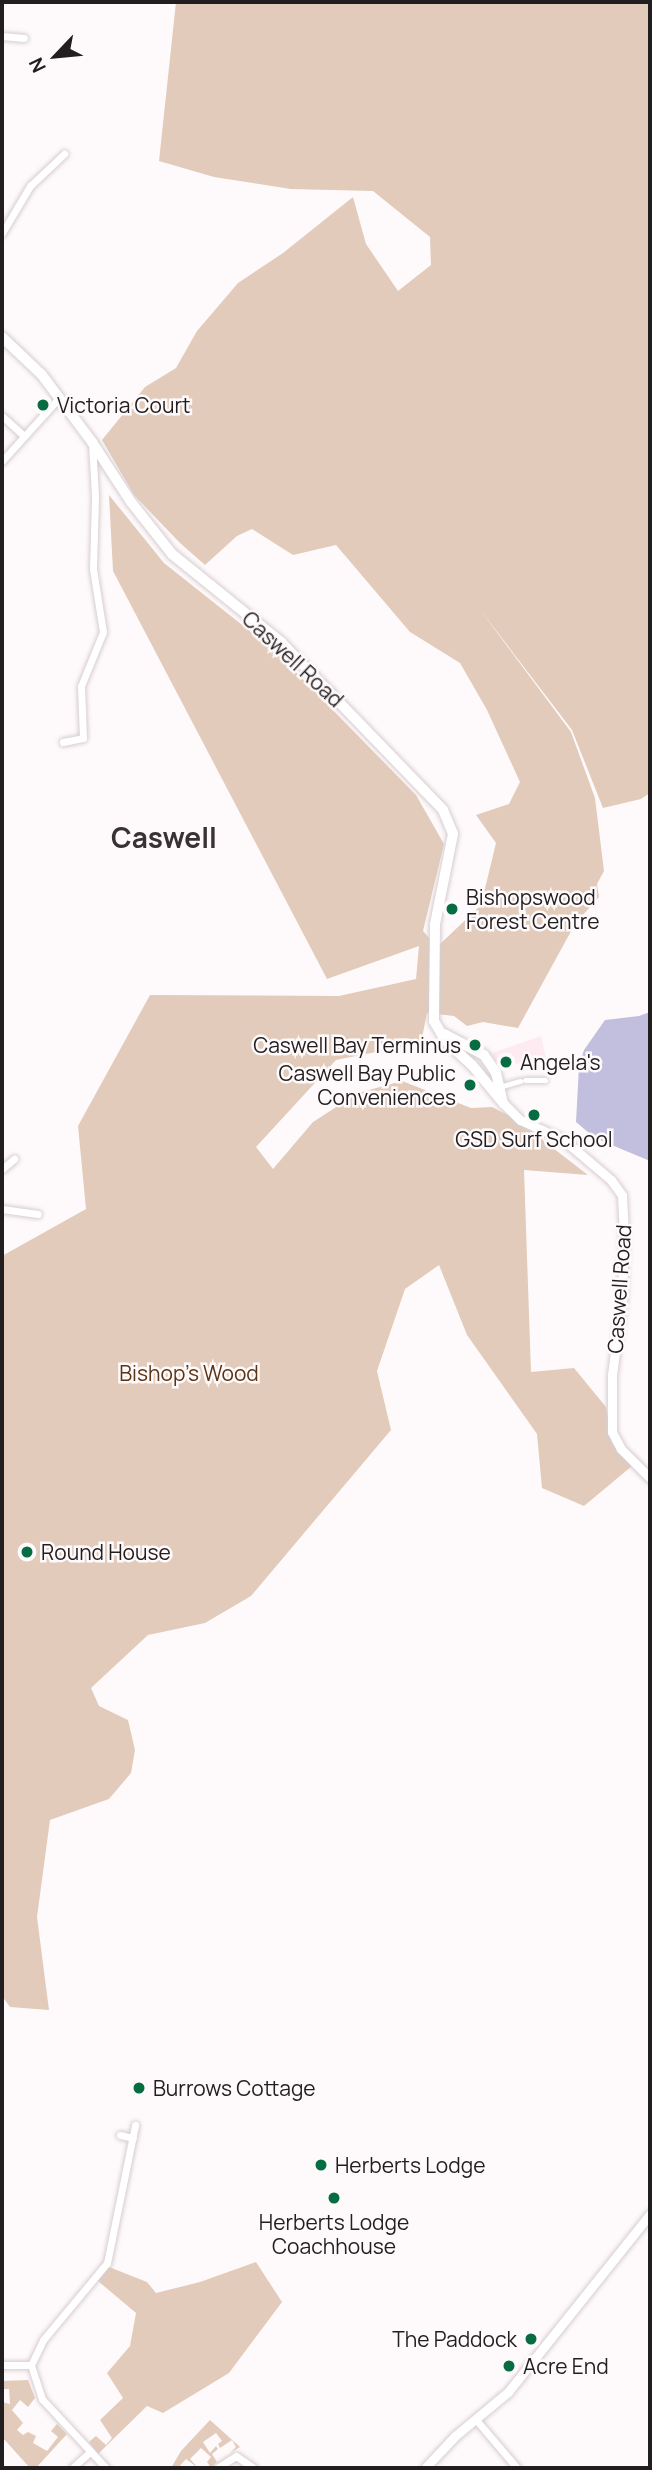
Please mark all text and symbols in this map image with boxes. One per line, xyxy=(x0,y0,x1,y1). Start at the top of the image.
north arrow xyxy=(21,21,91,91)
text: N xyxy=(22,53,52,77)
place label: Victoria Court xyxy=(57,392,190,418)
marker: Victoria Court xyxy=(35,397,51,413)
street label: Caswell Road xyxy=(237,606,349,712)
district label: Caswell xyxy=(111,820,217,854)
place label: Bishopswood Forest Centre xyxy=(466,884,599,934)
marker: Bishopswood Forest Centre xyxy=(444,901,460,917)
place label: Caswell Bay Terminus xyxy=(253,1032,461,1058)
marker: Caswell Bay Terminus xyxy=(467,1037,483,1053)
place label: Angela's xyxy=(520,1049,600,1075)
marker: Angela's xyxy=(498,1054,514,1070)
place label: Caswell Bay Public Conveniences xyxy=(279,1060,456,1110)
marker: Caswell Bay Public Conveniences xyxy=(462,1077,478,1093)
marker: GSD Surf School xyxy=(526,1107,542,1123)
place label: GSD Surf School xyxy=(455,1126,613,1152)
street label: Caswell Road xyxy=(602,1224,636,1354)
park label: Bishop's Wood xyxy=(119,1360,259,1386)
place label: Round House xyxy=(41,1539,171,1565)
marker: Round House xyxy=(19,1544,35,1560)
place label: Burrows Cottage xyxy=(153,2075,316,2101)
marker: Burrows Cottage xyxy=(131,2080,147,2096)
place label: Herberts Lodge xyxy=(335,2152,485,2178)
marker: Herberts Lodge xyxy=(313,2157,329,2173)
marker: Herberts Lodge Coachhouse xyxy=(326,2190,342,2206)
place label: Herberts Lodge Coachhouse xyxy=(259,2209,409,2259)
place label: The Paddock xyxy=(392,2326,517,2352)
marker: The Paddock xyxy=(523,2331,539,2347)
place label: Acre End xyxy=(523,2353,609,2379)
marker: Acre End xyxy=(501,2358,517,2374)

